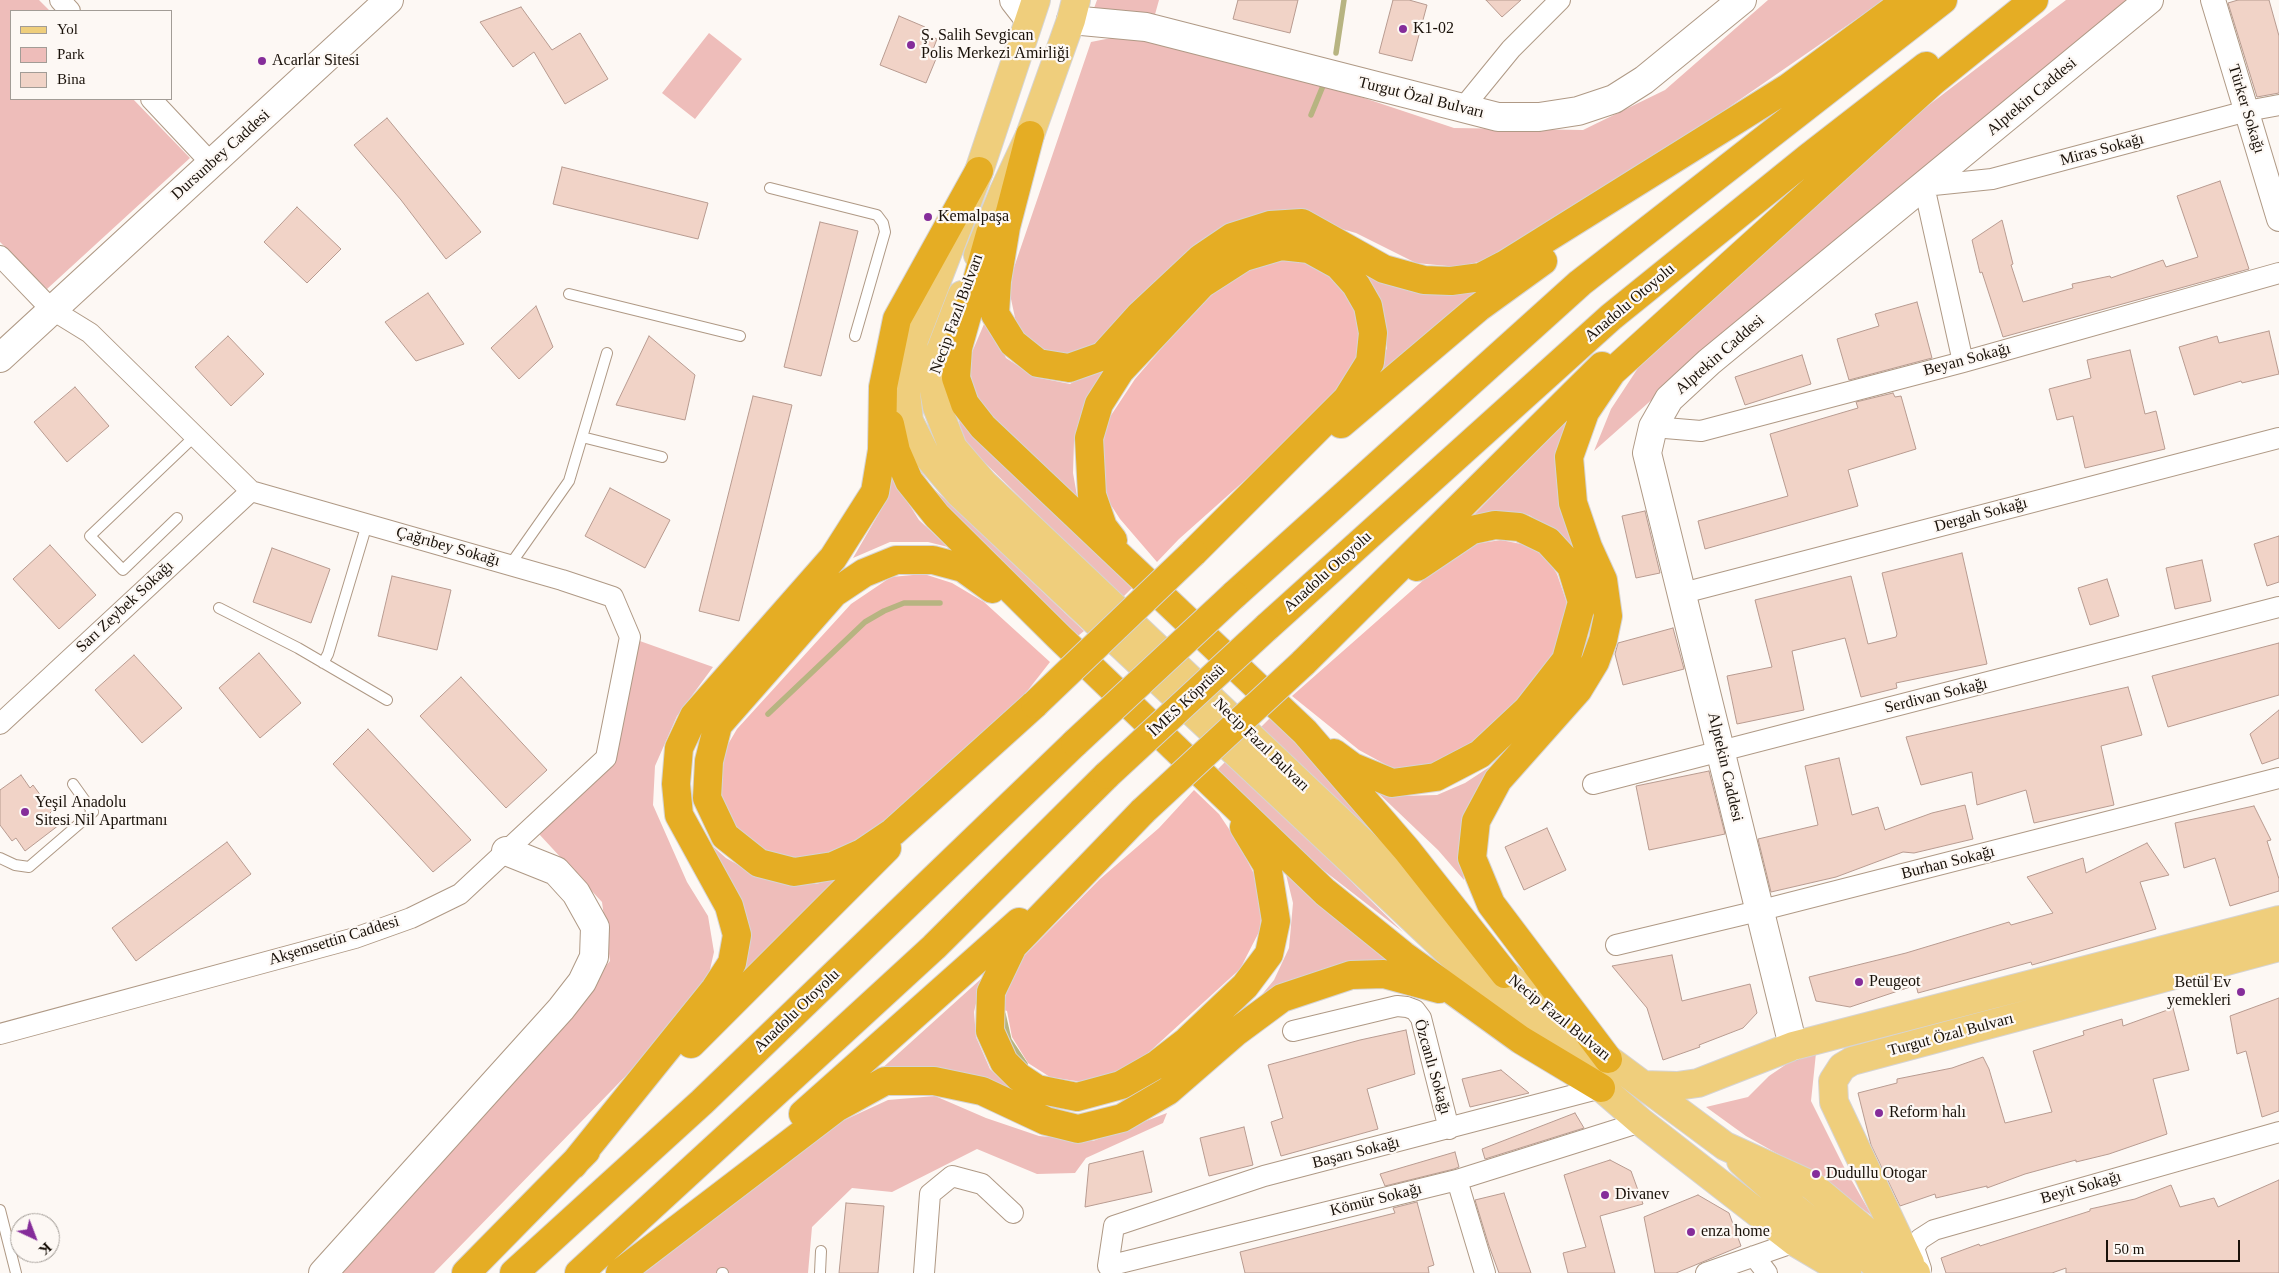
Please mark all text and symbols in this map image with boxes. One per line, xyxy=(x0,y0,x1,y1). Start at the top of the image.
legend xyxy=(10,10,172,100)
place label: K1-02 xyxy=(1413,19,1454,39)
text: Yol xyxy=(57,21,78,37)
marker: K1-02 xyxy=(1397,23,1409,35)
place label: Ş. Salih Sevgican Polis Merkezi Amirliği xyxy=(921,26,1069,64)
marker: Ş. Salih Sevgican Polis Merkezi Amirliği xyxy=(905,39,917,51)
text: Park xyxy=(57,46,85,62)
place label: Acarlar Sitesi xyxy=(272,51,360,71)
street label: Alptekin Caddesi xyxy=(1983,54,2081,140)
marker: Acarlar Sitesi xyxy=(256,55,268,67)
street label: Türker Sokağı xyxy=(2223,62,2269,156)
text: Bina xyxy=(57,71,85,87)
street label: Turgut Özal Bulvarı xyxy=(1356,73,1486,123)
street label: Dursunbey Caddesi xyxy=(168,106,274,204)
street label: Miras Sokağı xyxy=(2058,130,2146,170)
place label: Kemalpaşa xyxy=(938,207,1009,227)
marker: Kemalpaşa xyxy=(922,211,934,223)
street label: Necip Fazıl Bulvarı xyxy=(926,251,988,377)
street label: Anadolu Otoyolu xyxy=(1581,260,1679,346)
street label: Alptekin Caddesi xyxy=(1672,311,1768,399)
street label: Beyan Sokağı xyxy=(1921,339,2013,381)
street label: Dergah Sokağı xyxy=(1933,493,2029,537)
street label: Çağrıbey Sokağı xyxy=(394,523,502,571)
street label: Anadolu Otoyolu xyxy=(1280,528,1376,616)
street label: Sarı Zeybek Sokağı xyxy=(72,557,178,657)
street label: İMES Köprüsü xyxy=(1145,661,1229,741)
street label: Serdivan Sokağı xyxy=(1883,674,1989,718)
street label: Necip Fazıl Bulvarı xyxy=(1209,694,1313,796)
street label: Alptekin Caddesi xyxy=(1703,711,1747,823)
place label: Yeşil Anadolu Sitesi Nil Apartmanı xyxy=(35,793,167,831)
marker: Yeşil Anadolu Sitesi Nil Apartmanı xyxy=(19,806,31,818)
street label: Burhan Sokağı xyxy=(1899,842,1997,884)
street label: Akşemsettin Caddesi xyxy=(266,912,402,970)
street label: Anadolu Otoyolu xyxy=(750,965,844,1057)
street label: Necip Fazıl Bulvarı xyxy=(1504,971,1614,1065)
place label: Peugeot xyxy=(1869,972,1921,992)
place label: Betül Ev yemekleri xyxy=(2167,973,2231,1011)
marker: Peugeot xyxy=(1853,976,1865,988)
marker: Betül Ev yemekleri xyxy=(2235,986,2247,998)
street label: Turgut Özal Bulvarı xyxy=(1886,1009,2016,1061)
street label: Özcanlı Sokağı xyxy=(1409,1017,1455,1117)
place label: Reform halı xyxy=(1889,1103,1966,1123)
marker: Reform halı xyxy=(1873,1107,1885,1119)
street label: Başarı Sokağı xyxy=(1310,1133,1402,1173)
place label: Dudullu Otogar xyxy=(1826,1164,1927,1184)
street label: Beyit Sokağı xyxy=(2038,1167,2124,1209)
marker: Dudullu Otogar xyxy=(1810,1168,1822,1180)
street label: Kömür Sokağı xyxy=(1328,1179,1424,1221)
place label: Divanev xyxy=(1615,1185,1669,1205)
marker: Divanev xyxy=(1599,1189,1611,1201)
north arrow xyxy=(10,1213,60,1263)
place label: enza home xyxy=(1701,1222,1770,1242)
marker: enza home xyxy=(1685,1226,1697,1238)
scale bar xyxy=(2109,1230,2243,1262)
text: K xyxy=(36,1239,54,1258)
text: 50 m xyxy=(2114,1241,2144,1257)

